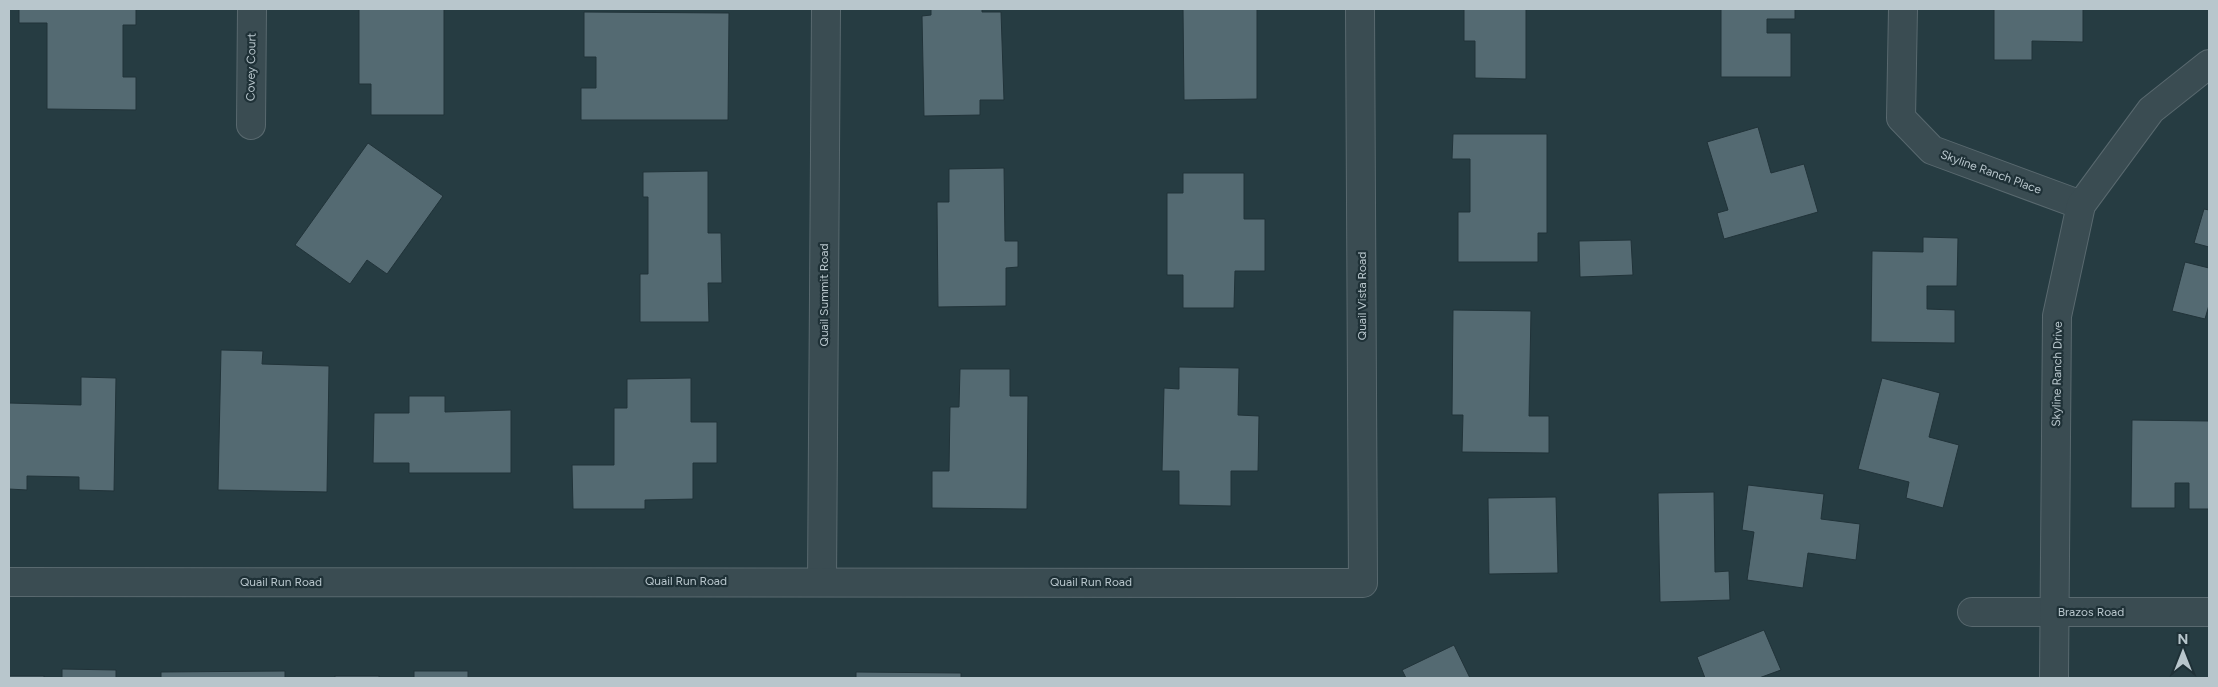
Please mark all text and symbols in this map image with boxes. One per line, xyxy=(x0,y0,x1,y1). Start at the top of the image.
street label: Covey Court xyxy=(243,32,259,101)
street label: Skyline Ranch Place xyxy=(1939,147,2044,197)
street label: Quail Summit Road xyxy=(817,244,831,346)
street label: Quail Vista Road xyxy=(1355,252,1369,340)
street label: Skyline Ranch Drive xyxy=(2049,321,2065,427)
street label: Quail Run Road xyxy=(645,574,727,588)
street label: Quail Run Road xyxy=(240,575,322,589)
street label: Quail Run Road xyxy=(1050,575,1132,589)
street label: Brazos Road xyxy=(2058,605,2124,619)
north arrow xyxy=(2158,627,2208,677)
text: N xyxy=(2178,631,2188,648)

